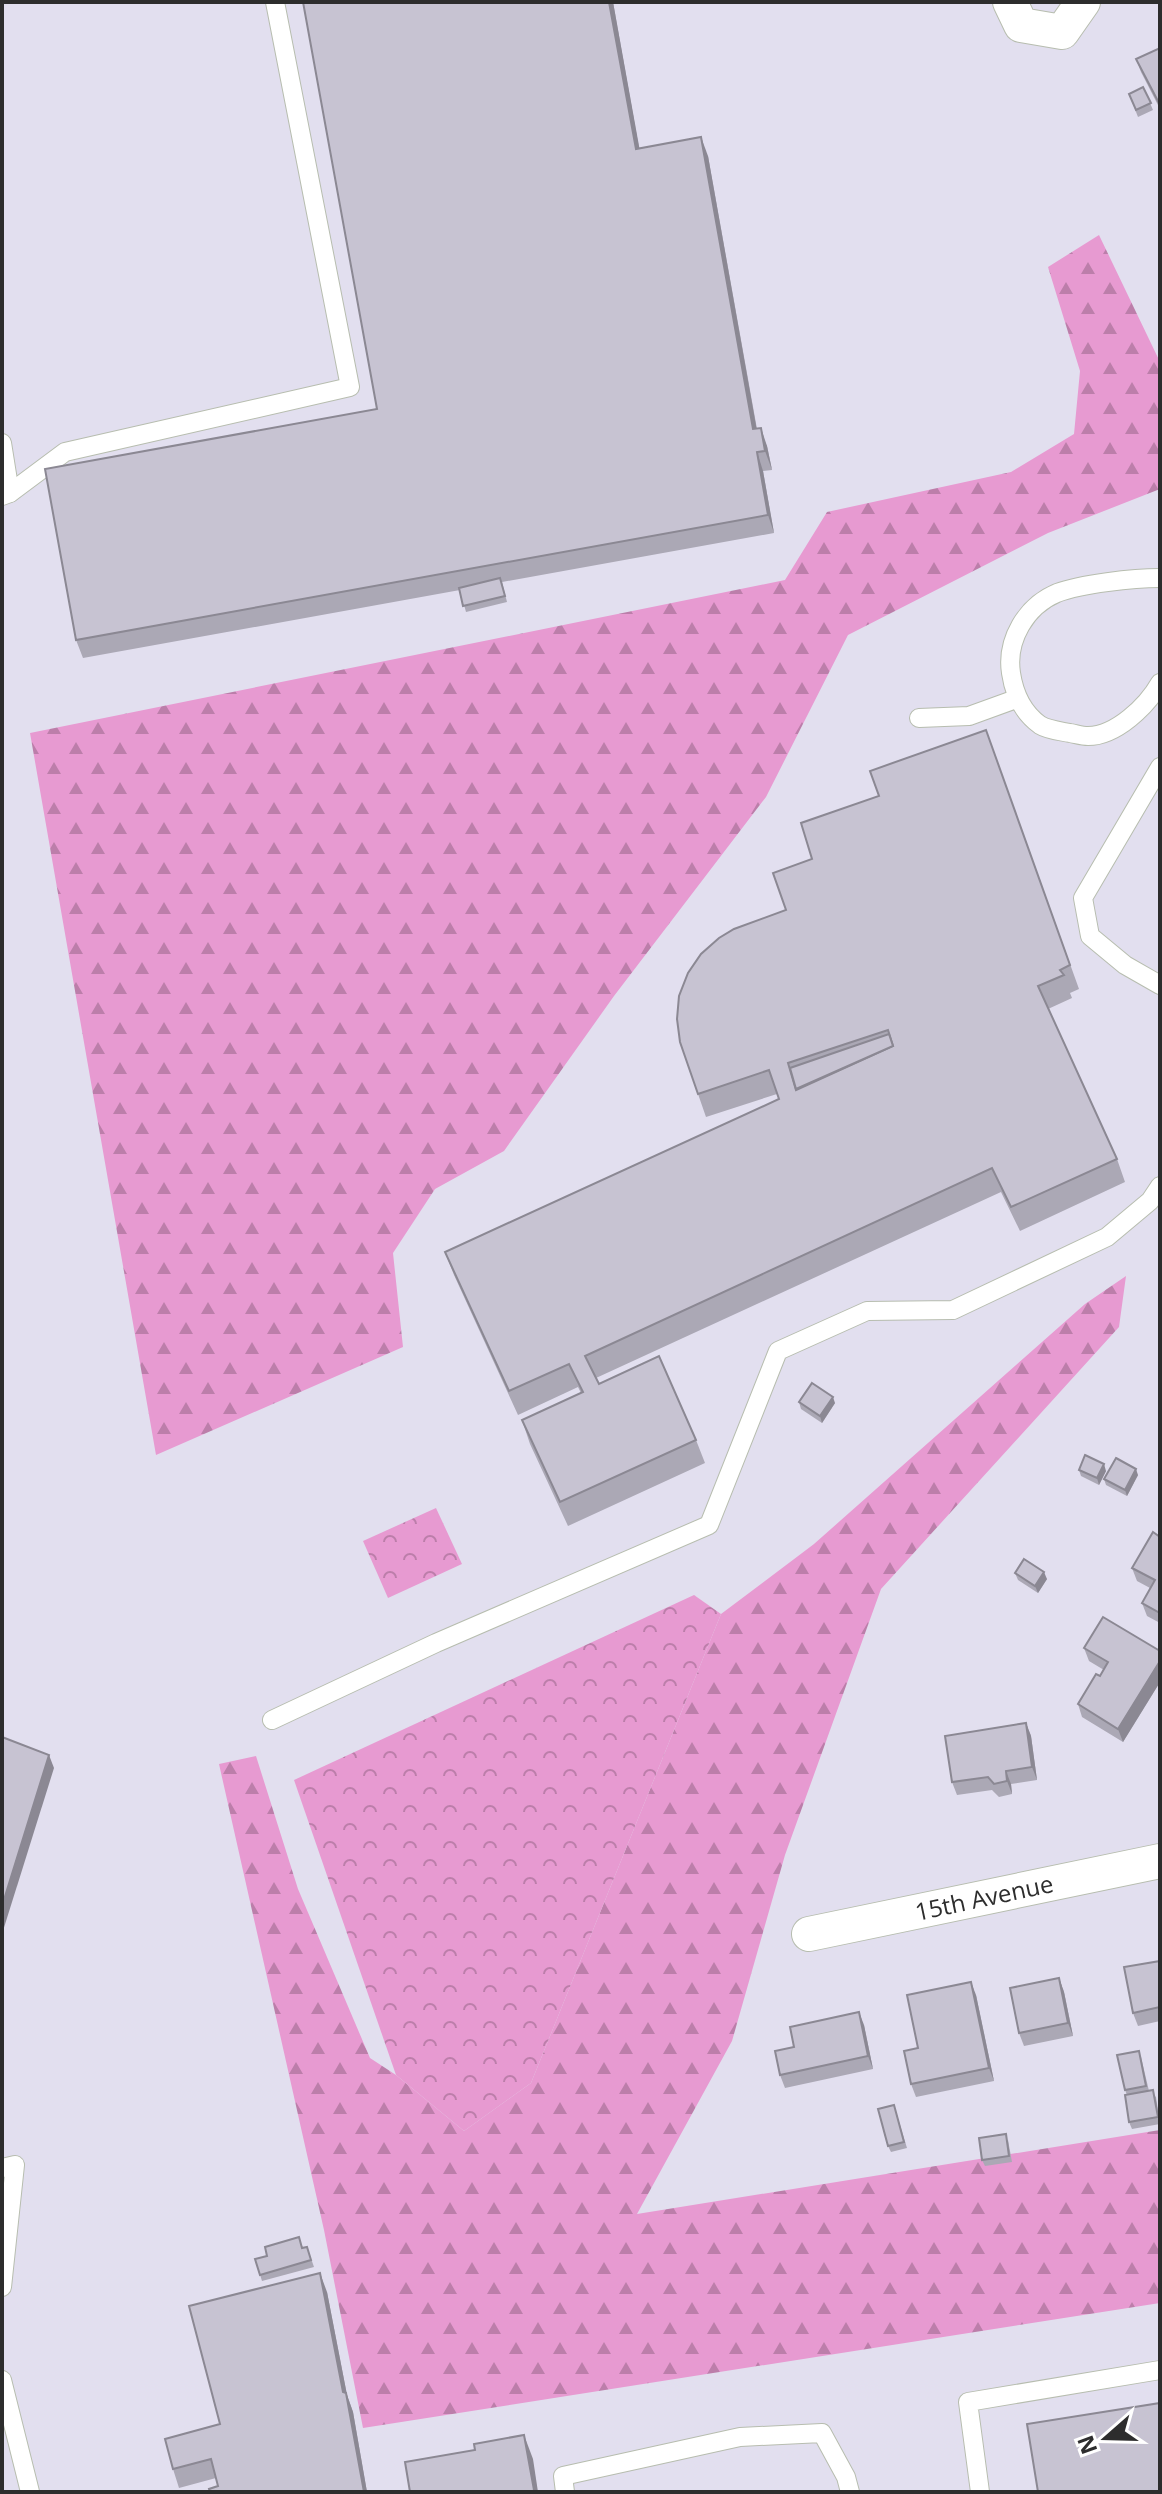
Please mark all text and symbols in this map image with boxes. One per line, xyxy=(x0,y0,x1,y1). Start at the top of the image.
street label: 15th Avenue xyxy=(912,1866,1056,1928)
north arrow xyxy=(1066,2398,1146,2478)
text: N xyxy=(1069,2432,1103,2459)

